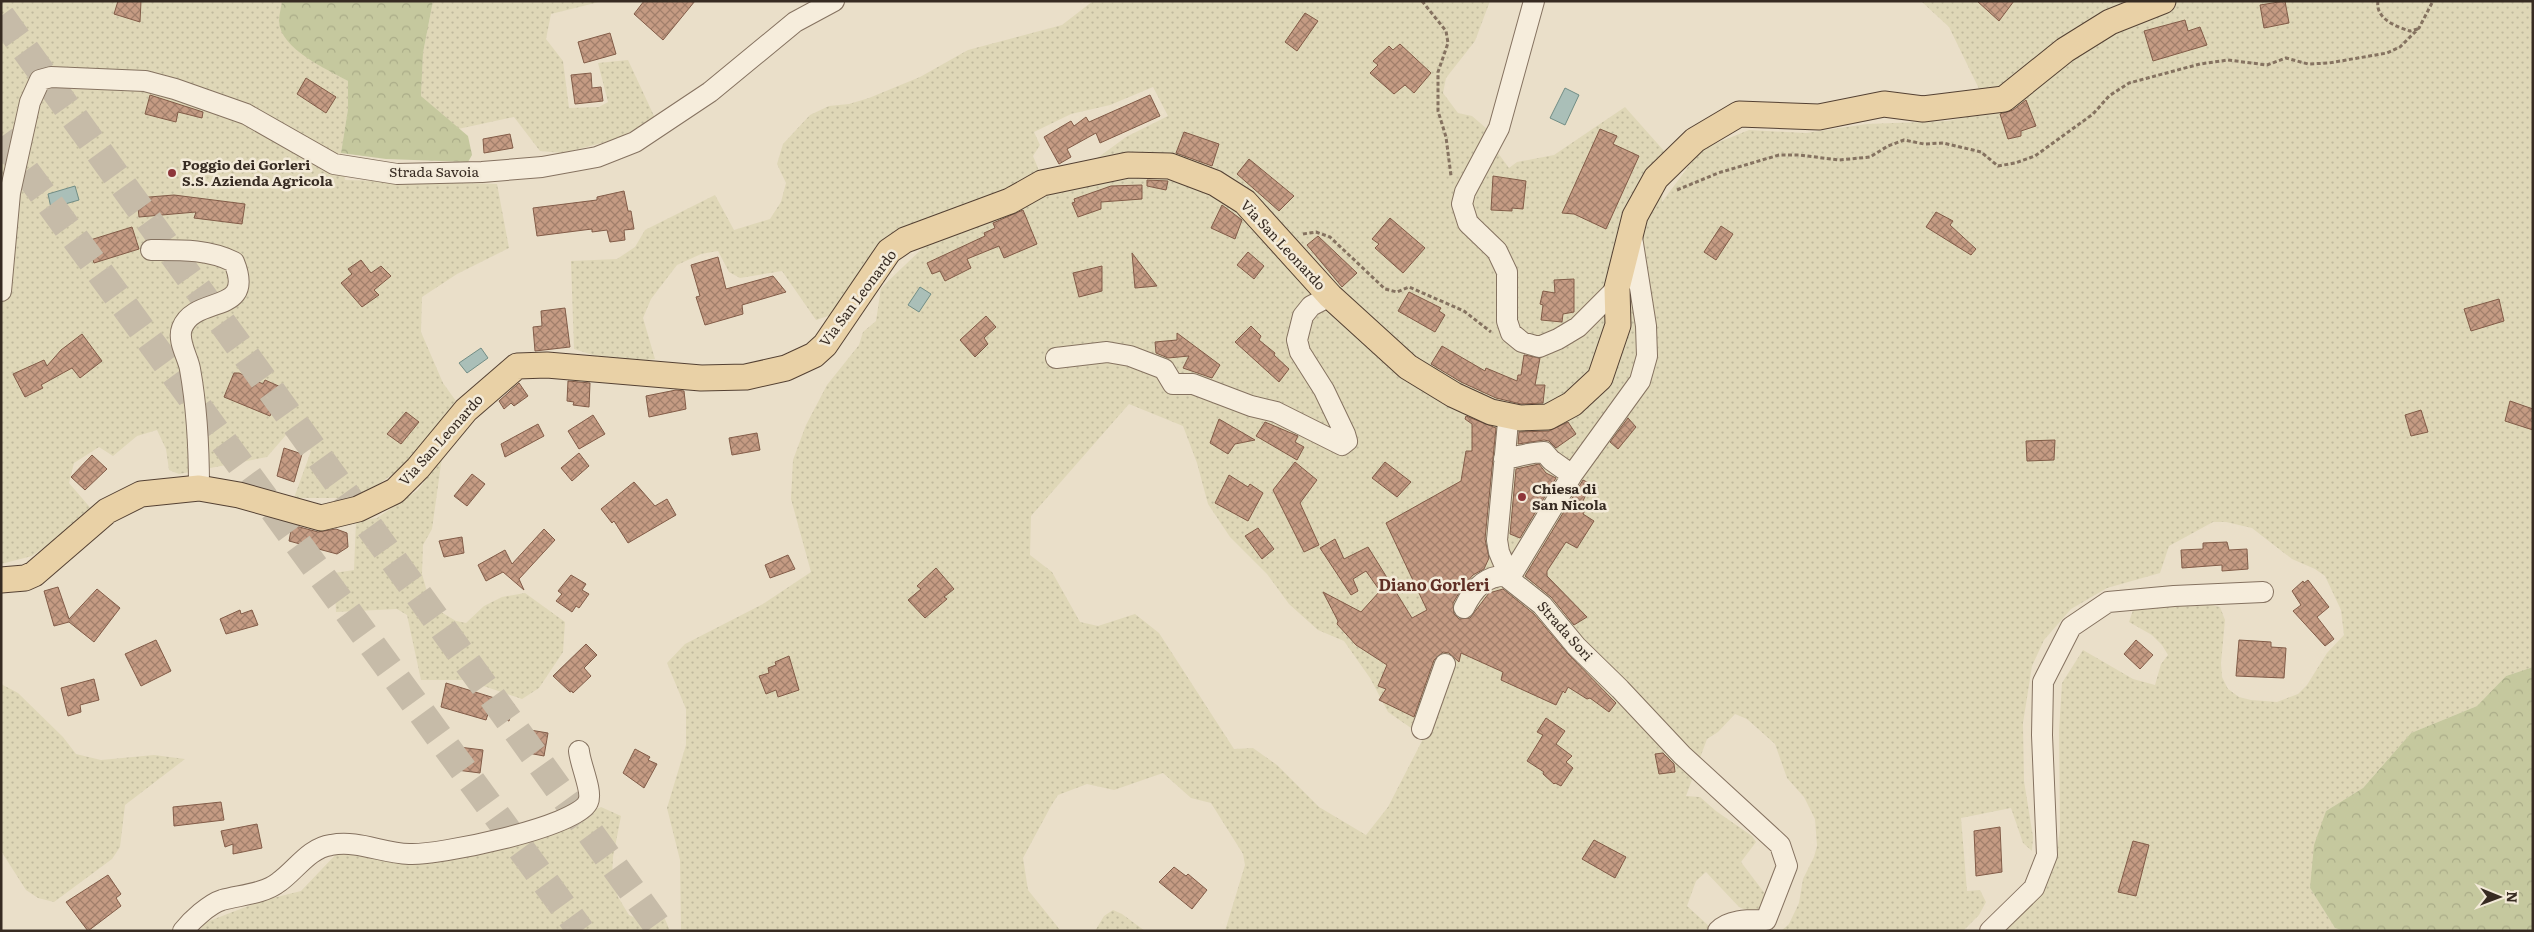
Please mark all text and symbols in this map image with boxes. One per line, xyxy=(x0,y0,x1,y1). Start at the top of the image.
place label: Poggio dei Gorleri S.S. Azienda Agricola xyxy=(182,154,334,190)
street label: Strada Savoia xyxy=(389,161,480,181)
marker: Poggio dei Gorleri S.S. Azienda Agricola xyxy=(166,167,178,179)
street label: Via San Leonardo xyxy=(1237,195,1331,294)
street label: Via San Leonardo xyxy=(814,245,900,350)
street label: Via San Leonardo xyxy=(394,389,487,489)
place label: Chiesa di San Nicola xyxy=(1532,478,1608,514)
marker: Chiesa di San Nicola xyxy=(1516,491,1528,503)
district label: Diano Gorleri xyxy=(1378,572,1490,596)
street label: Strada Sori xyxy=(1533,596,1598,665)
north arrow xyxy=(2474,872,2524,922)
text: N xyxy=(2503,891,2523,904)

